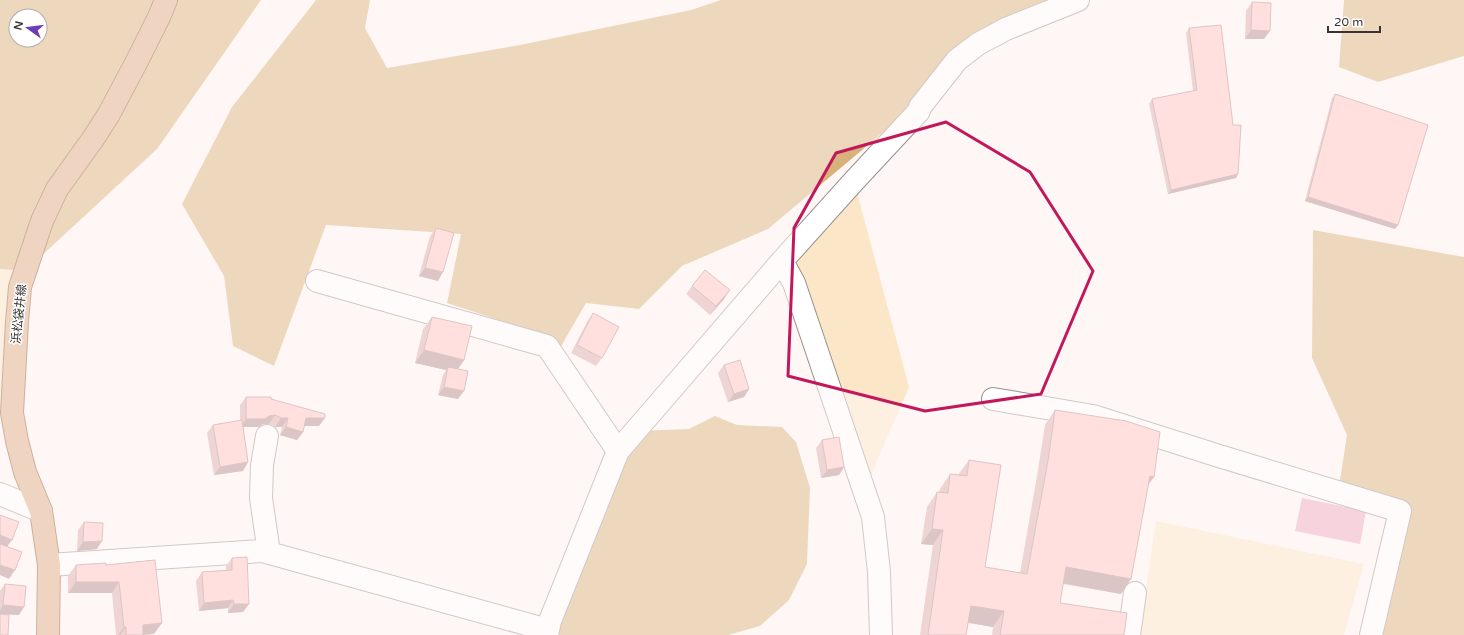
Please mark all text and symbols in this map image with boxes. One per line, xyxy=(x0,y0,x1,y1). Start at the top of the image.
north arrow xyxy=(8,8,48,48)
scale bar xyxy=(1328,8,1380,34)
text: 20 m xyxy=(1334,15,1363,29)
text: N xyxy=(11,20,26,32)
street label: 浜松袋井線 xyxy=(9,283,29,345)

